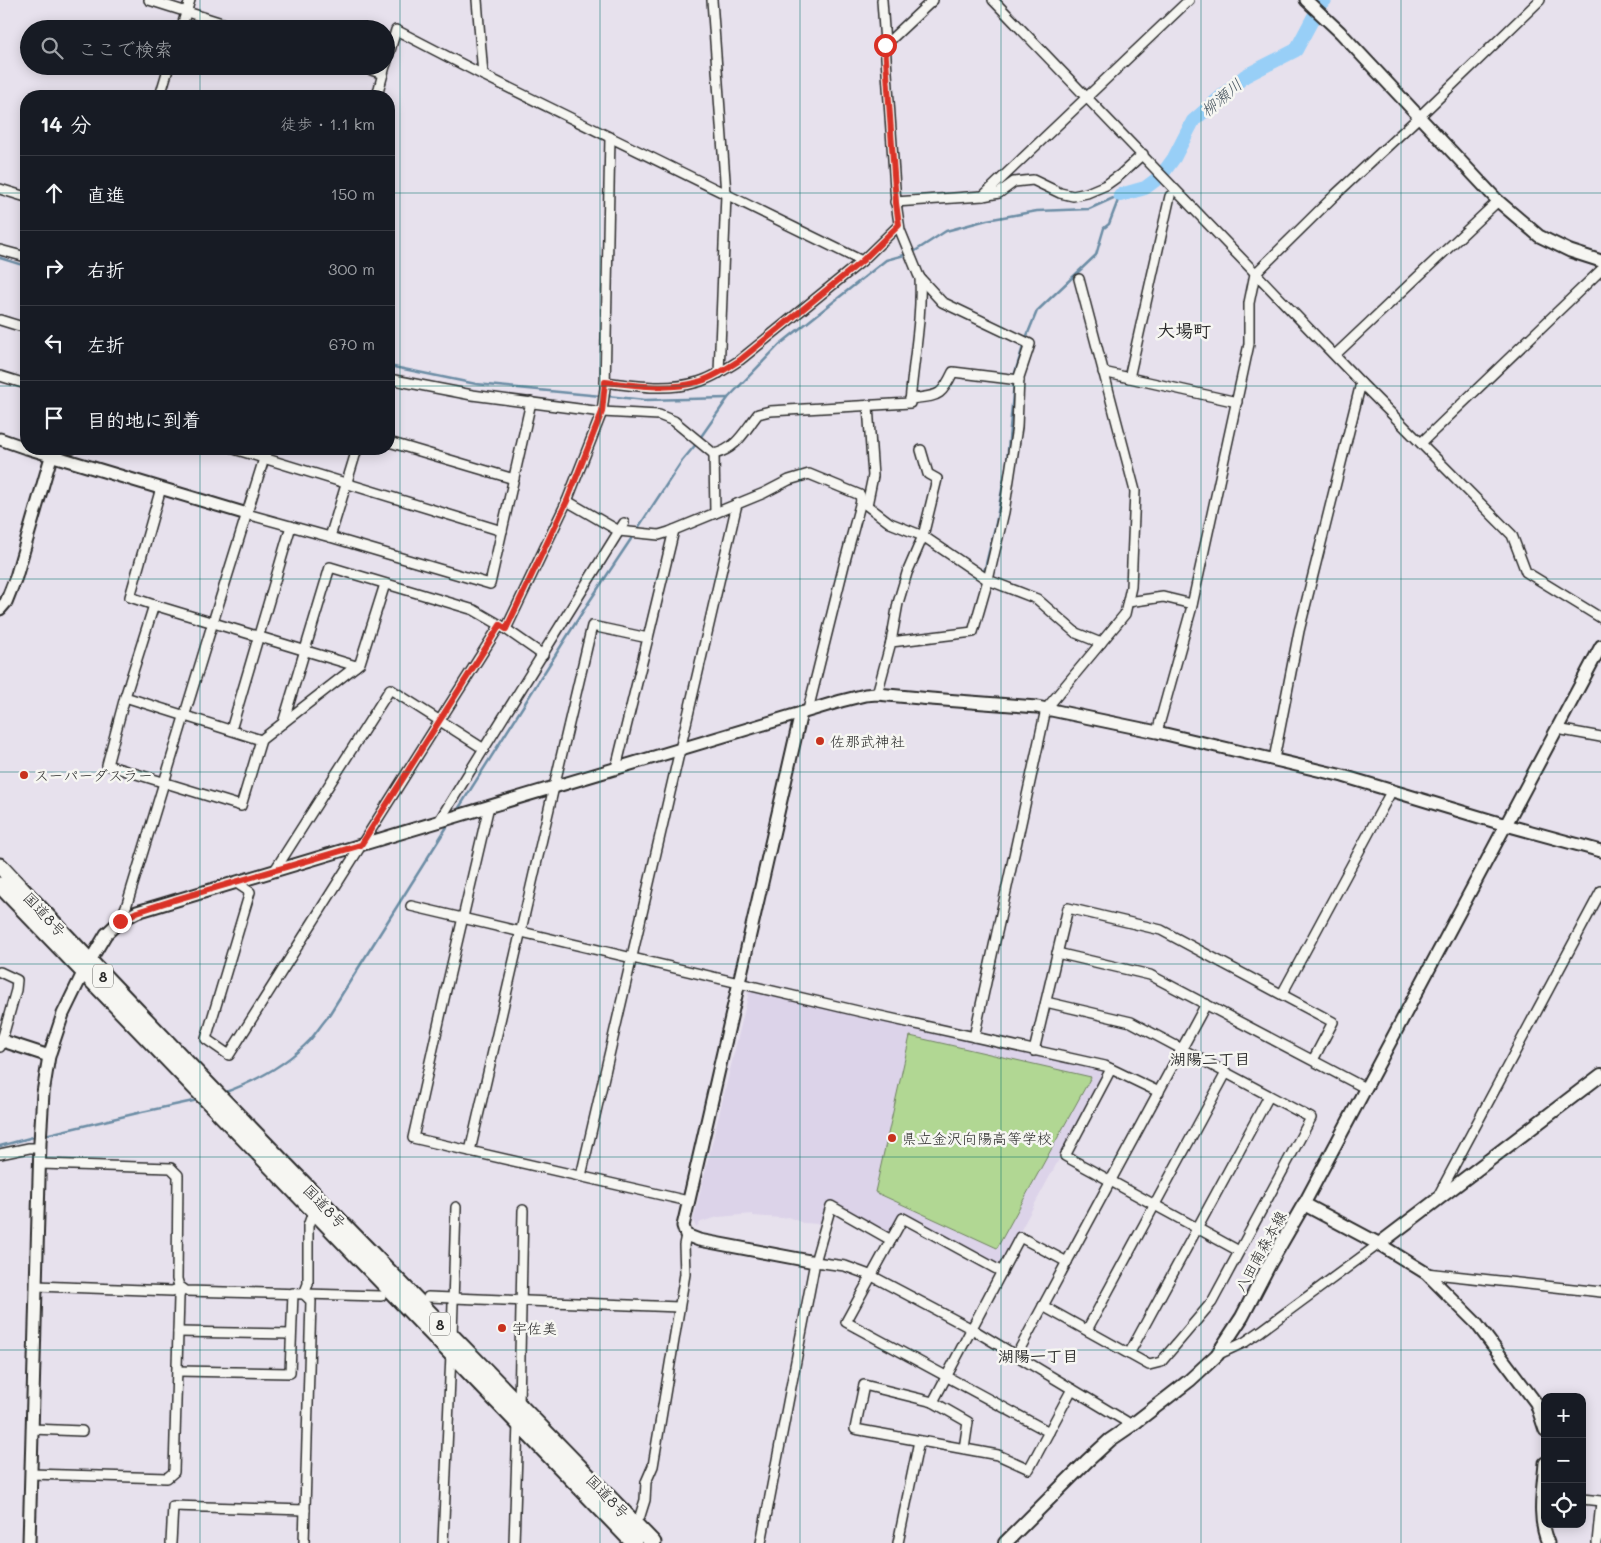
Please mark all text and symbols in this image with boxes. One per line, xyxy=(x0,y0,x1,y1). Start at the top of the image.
search box xyxy=(20,20,395,75)
icon: search xyxy=(38,34,66,62)
route start xyxy=(874,34,897,57)
text: ここで検索 xyxy=(78,36,173,61)
water label: 柳瀬川 xyxy=(1196,74,1246,120)
text: 14 分 xyxy=(40,110,91,137)
text: 徒歩 · 1.1 km xyxy=(280,113,375,134)
icon: ahead xyxy=(40,179,68,207)
text: 直進 xyxy=(87,182,125,207)
text: 150 m xyxy=(331,183,375,204)
icon: right xyxy=(40,254,68,282)
text: 右折 xyxy=(87,257,125,282)
text: 300 m xyxy=(328,258,375,279)
district label: 大場町 xyxy=(1157,318,1211,342)
icon: left xyxy=(40,329,68,357)
text: 左折 xyxy=(87,332,125,357)
text: 670 m xyxy=(329,333,375,354)
icon: arrive xyxy=(40,404,68,432)
text: 目的地に到着 xyxy=(87,407,201,432)
place label: 佐那武神社 xyxy=(830,731,905,751)
marker: 佐那武神社 xyxy=(814,735,826,747)
place label: スーパーダスラー xyxy=(34,765,153,785)
marker: スーパーダスラー xyxy=(18,769,30,781)
street label: 国道8号 xyxy=(19,887,71,941)
route end xyxy=(109,910,132,933)
road number: 8 xyxy=(93,964,113,988)
district label: 湖陽二丁目 xyxy=(1170,1048,1250,1069)
place label: 県立金沢向陽高等学校 xyxy=(902,1128,1052,1148)
marker: 県立金沢向陽高等学校 xyxy=(886,1132,898,1144)
street label: 国道8号 xyxy=(299,1180,351,1232)
street label: 八田南森本線 xyxy=(1229,1207,1291,1295)
road number: 8 xyxy=(430,1312,450,1336)
place label: 宇佐美 xyxy=(512,1318,557,1338)
marker: 宇佐美 xyxy=(496,1322,508,1334)
district label: 湖陽一丁目 xyxy=(998,1345,1078,1366)
map controls xyxy=(1541,1393,1586,1528)
button: + xyxy=(1541,1393,1586,1438)
button: − xyxy=(1541,1438,1586,1483)
street label: 国道8号 xyxy=(582,1470,634,1522)
button: locate xyxy=(1541,1483,1586,1528)

